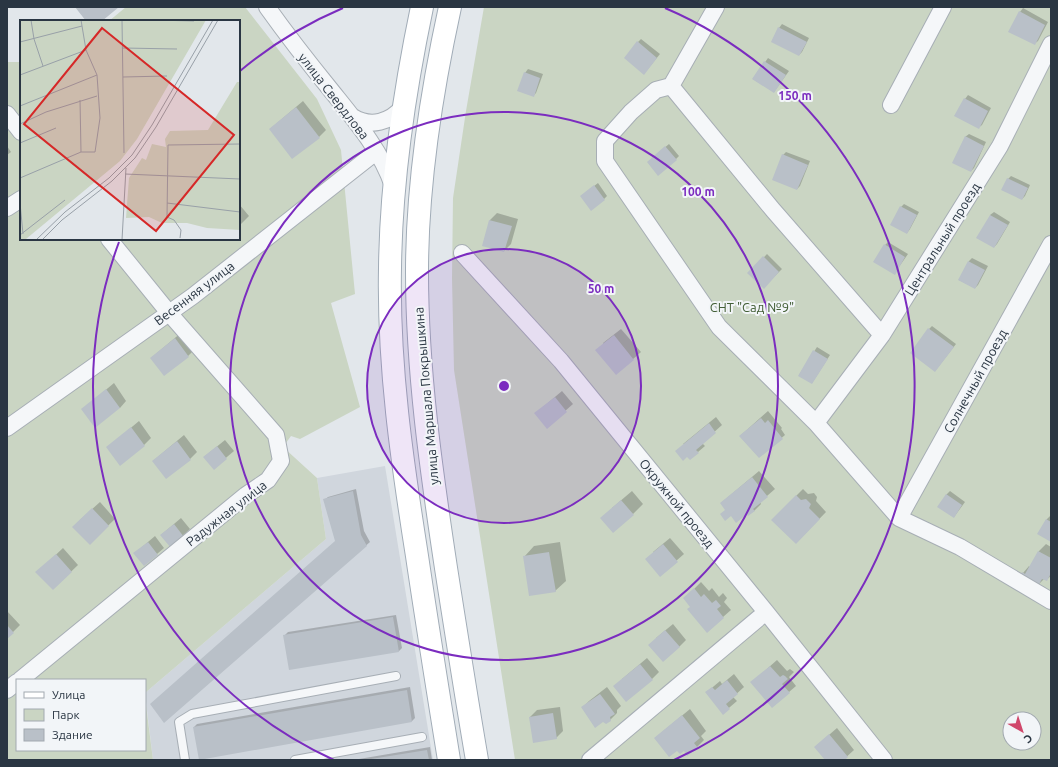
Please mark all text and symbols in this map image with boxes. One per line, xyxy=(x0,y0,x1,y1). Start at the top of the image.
inset map xyxy=(20,20,240,240)
street label: улица Свердлова xyxy=(296,50,372,142)
text: 150 m xyxy=(778,89,812,102)
street label: Центральный проезд xyxy=(902,180,983,298)
text: 100 m xyxy=(681,185,715,198)
street label: Весенняя улица xyxy=(151,258,237,328)
text: 50 m xyxy=(588,282,614,295)
park label: СНТ "Сад №9" xyxy=(710,300,794,314)
street label: улица Маршала Покрышкина xyxy=(411,307,441,485)
street label: Солнечный проезд xyxy=(941,326,1010,435)
centre of rings xyxy=(497,379,511,393)
street label: Окружной проезд xyxy=(637,456,717,550)
street label: Радужная улица xyxy=(183,477,269,549)
legend xyxy=(16,679,146,751)
text: Улица xyxy=(52,688,85,701)
text: Парк xyxy=(52,708,80,721)
north arrow xyxy=(1002,711,1042,751)
text: Здание xyxy=(52,728,93,741)
text: С xyxy=(1022,732,1035,746)

